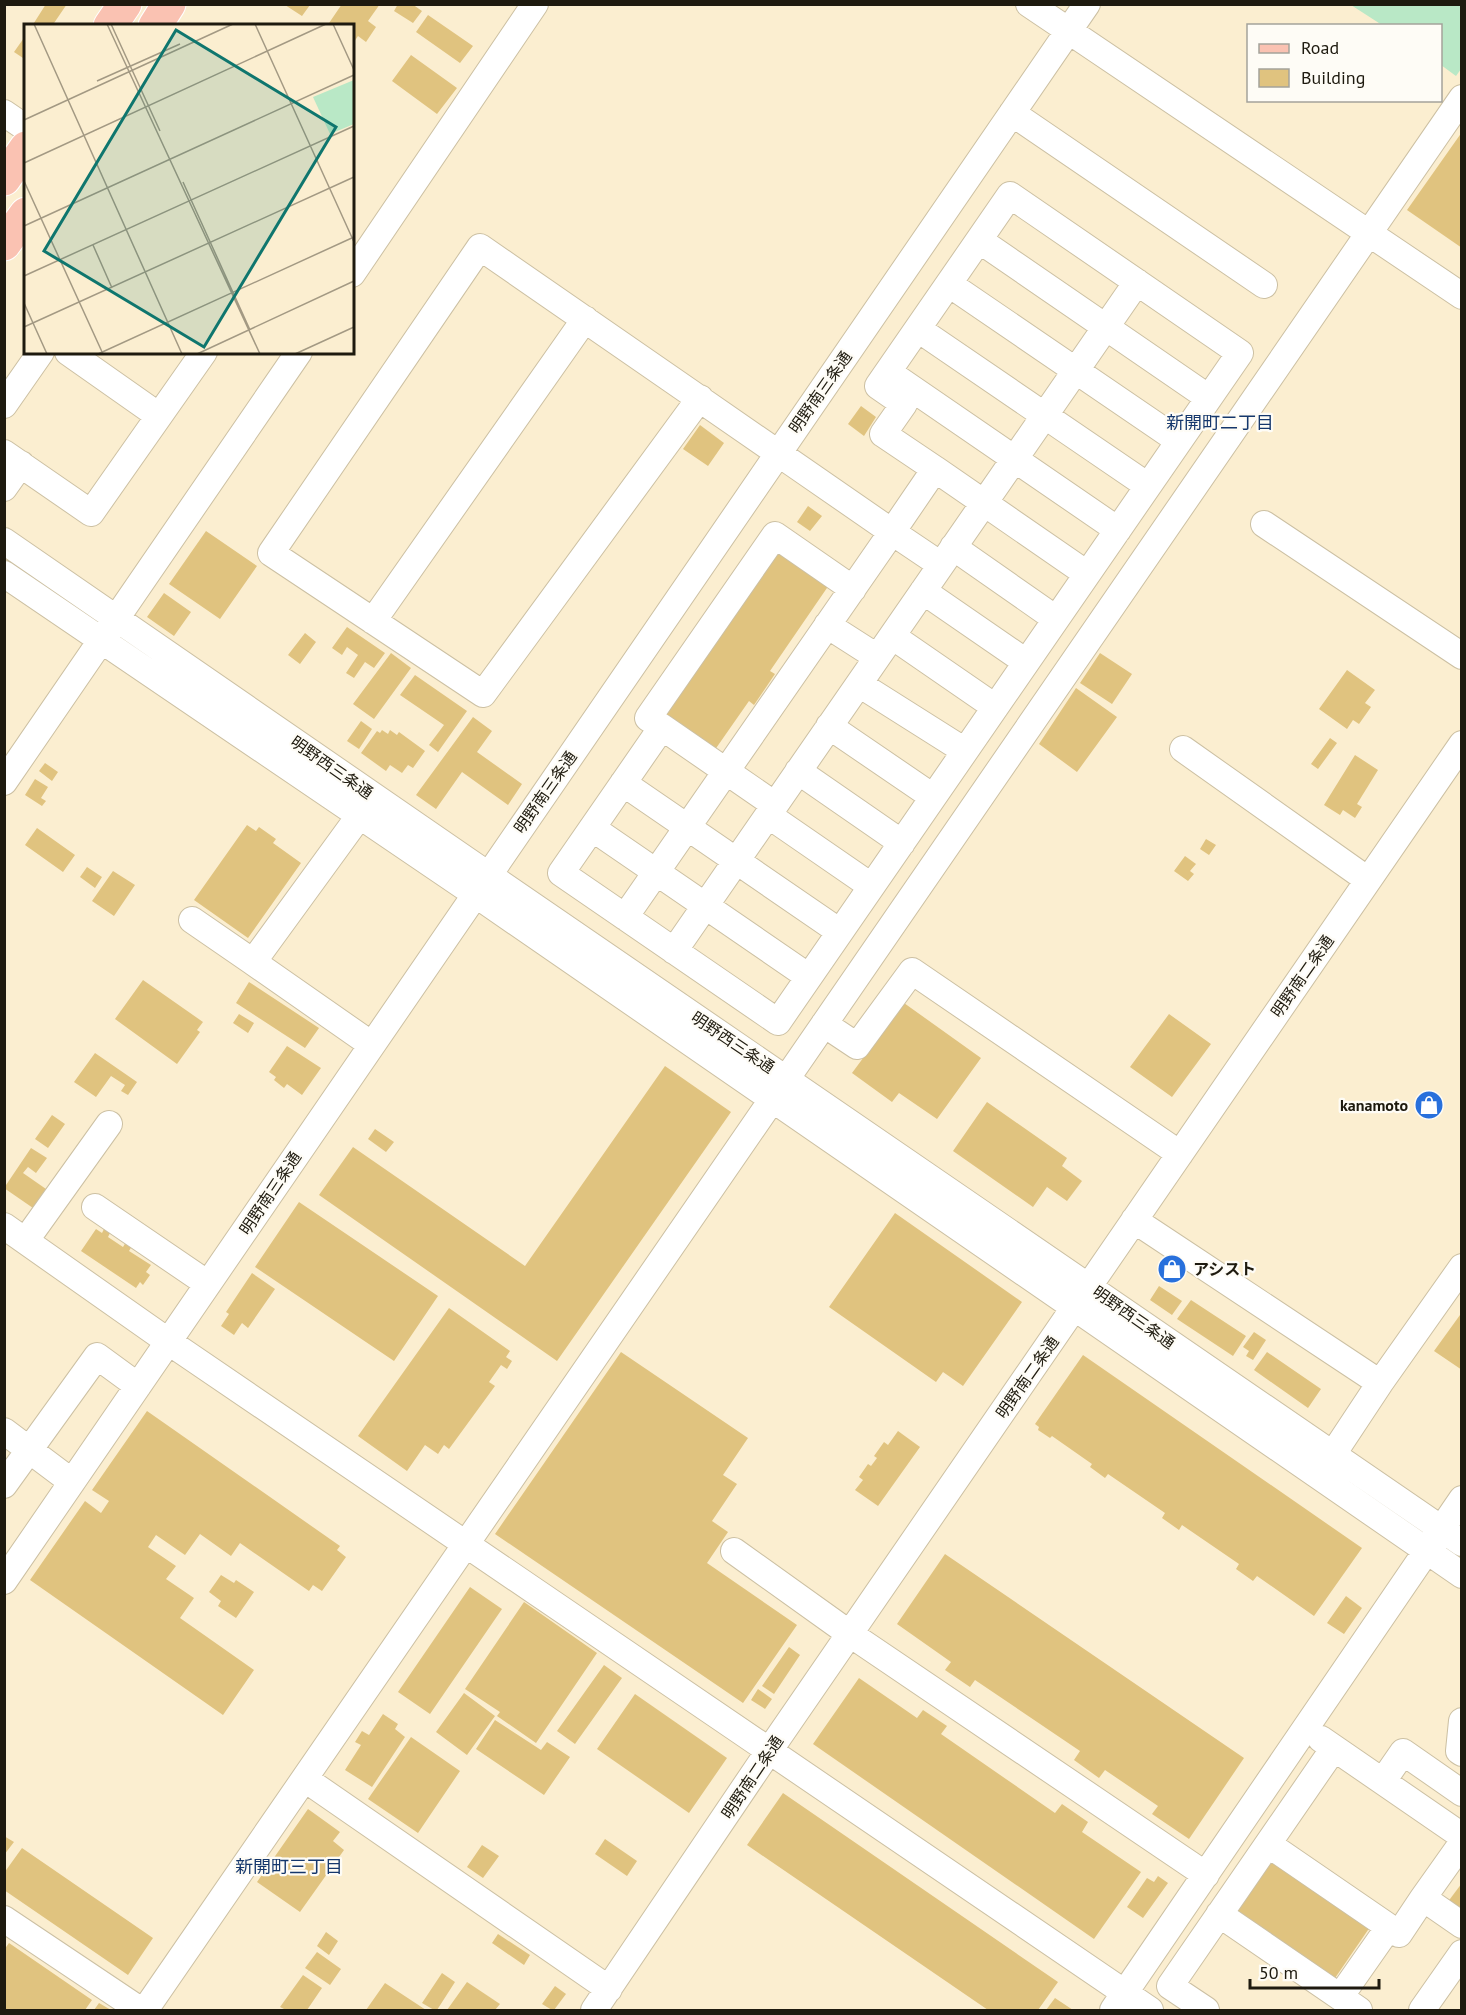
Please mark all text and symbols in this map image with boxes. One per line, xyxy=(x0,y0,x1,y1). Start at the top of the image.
inset map xyxy=(24,24,354,354)
legend xyxy=(1247,24,1442,102)
text: Road xyxy=(1301,36,1339,59)
text: Building xyxy=(1301,66,1365,89)
street label: 明野南三条通 xyxy=(784,347,856,437)
district label: 新開町二丁目 xyxy=(1166,411,1274,434)
street label: 明野西三条通 xyxy=(287,731,377,803)
street label: 明野南三条通 xyxy=(509,747,581,837)
street label: 明野南二条通 xyxy=(1266,931,1338,1021)
street label: 明野西三条通 xyxy=(688,1007,778,1077)
shop icon: kanamoto xyxy=(1413,1089,1445,1121)
place label: kanamoto xyxy=(1340,1095,1408,1115)
street label: 明野南三条通 xyxy=(235,1148,305,1238)
shop icon: アシスト xyxy=(1156,1253,1188,1285)
place label: アシスト xyxy=(1193,1259,1256,1279)
street label: 明野西三条通 xyxy=(1089,1281,1179,1353)
street label: 明野南二条通 xyxy=(991,1332,1063,1422)
street label: 明野南二条通 xyxy=(717,1732,787,1822)
district label: 新開町三丁目 xyxy=(235,1855,343,1878)
scale bar xyxy=(1250,1952,1379,1990)
text: 50 m xyxy=(1259,1961,1298,1984)

